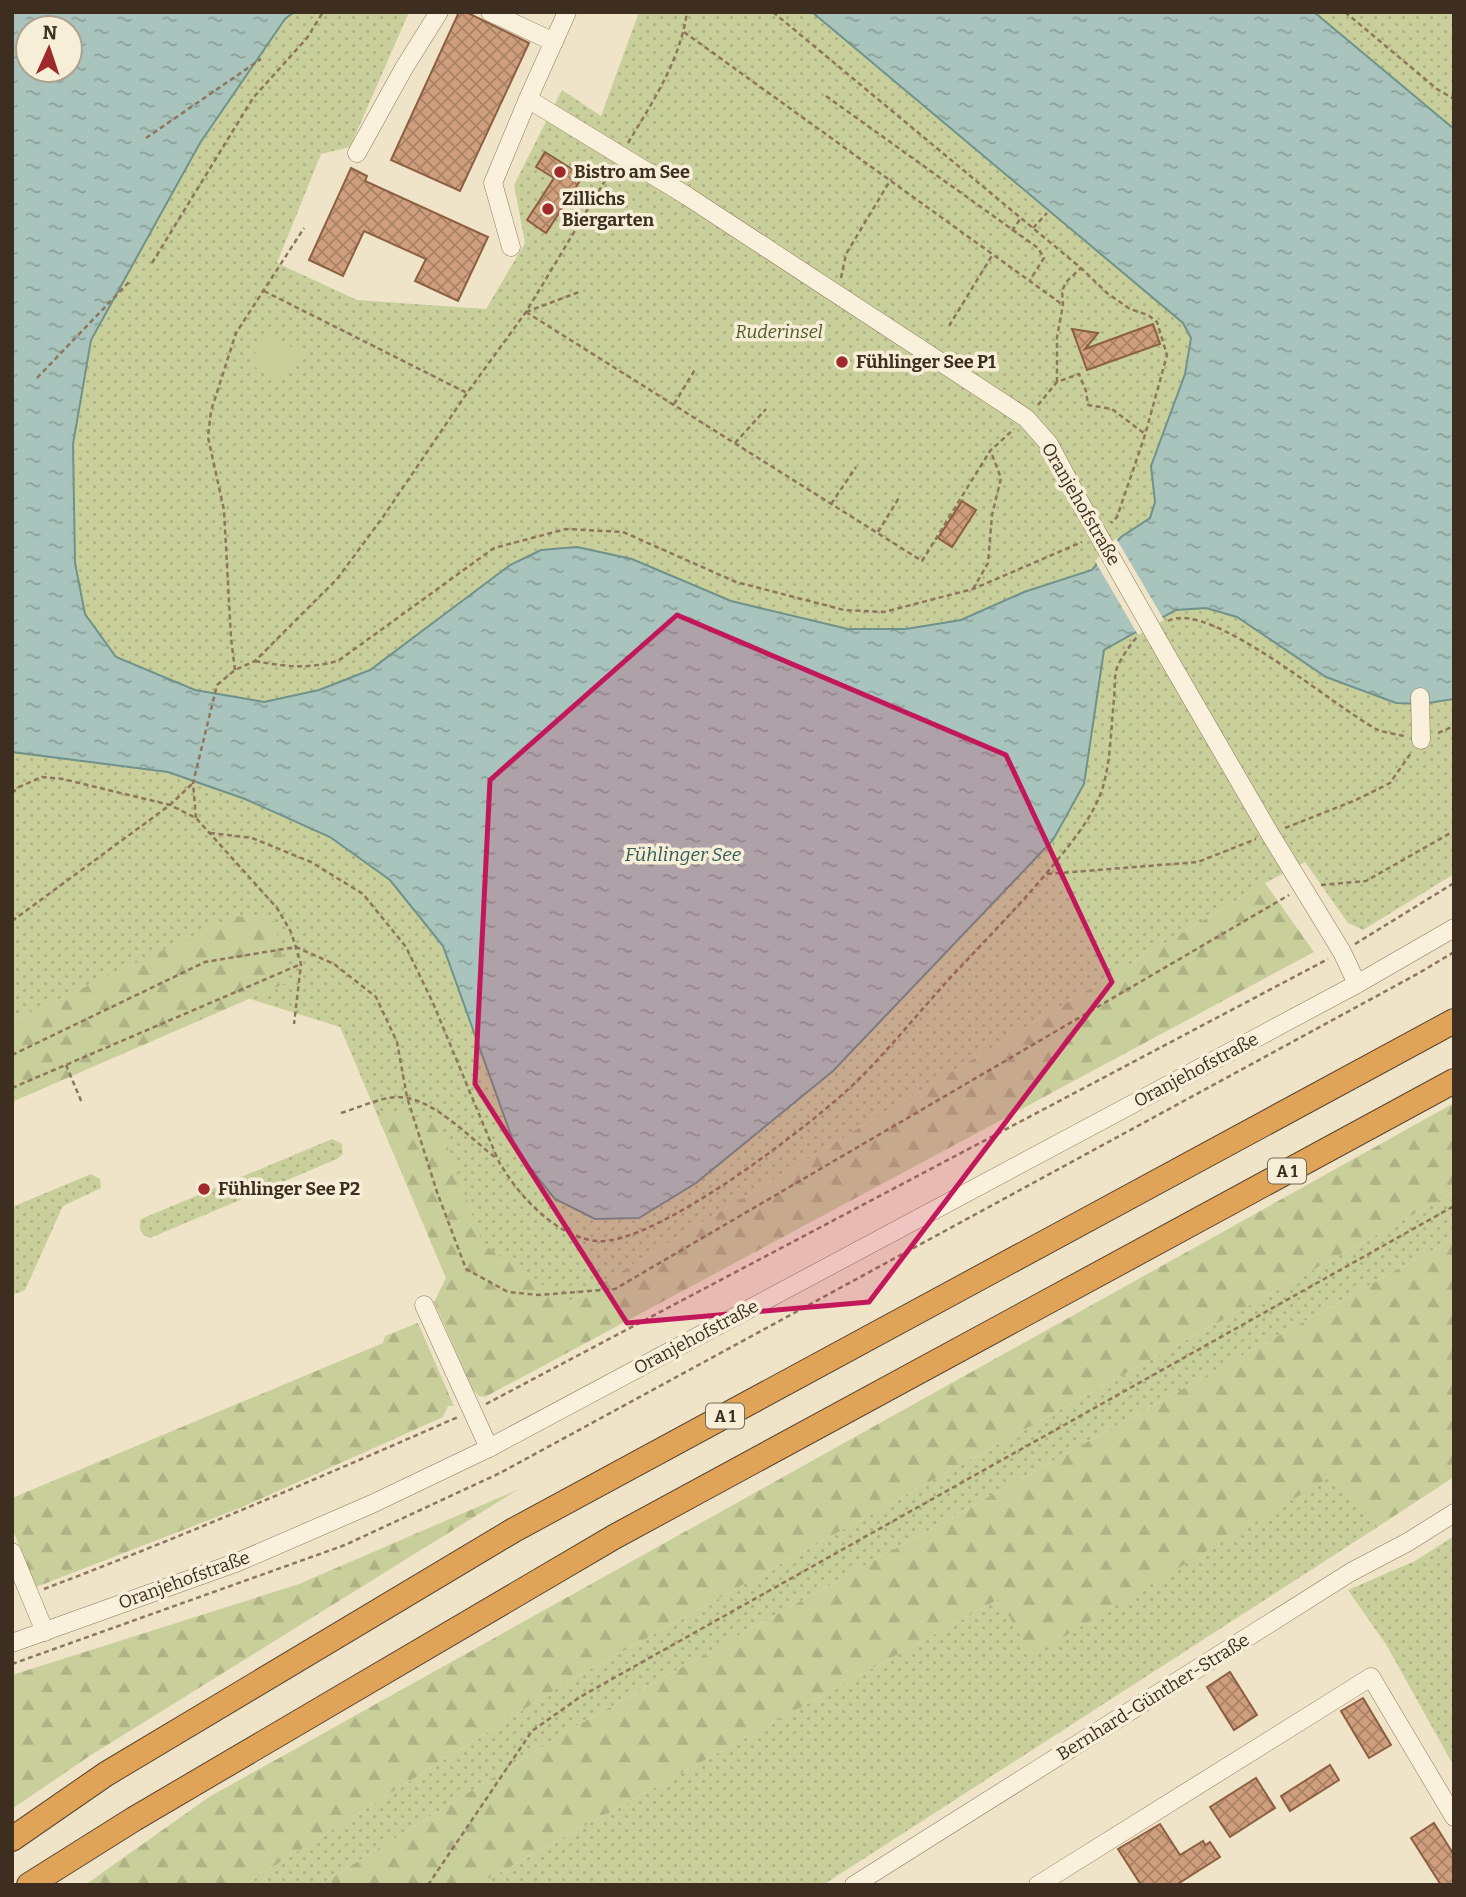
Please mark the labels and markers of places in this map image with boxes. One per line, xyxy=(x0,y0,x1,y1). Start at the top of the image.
place label: Bistro am See xyxy=(574,161,690,183)
marker: Bistro am See xyxy=(552,164,568,180)
place label: Zillichs Biergarten xyxy=(562,188,655,231)
marker: Zillichs Biergarten xyxy=(540,201,556,217)
place label: Fühlinger See P1 xyxy=(856,351,996,373)
marker: Fühlinger See P1 xyxy=(834,354,850,370)
place label: Fühlinger See P2 xyxy=(218,1178,360,1200)
marker: Fühlinger See P2 xyxy=(196,1181,212,1197)

